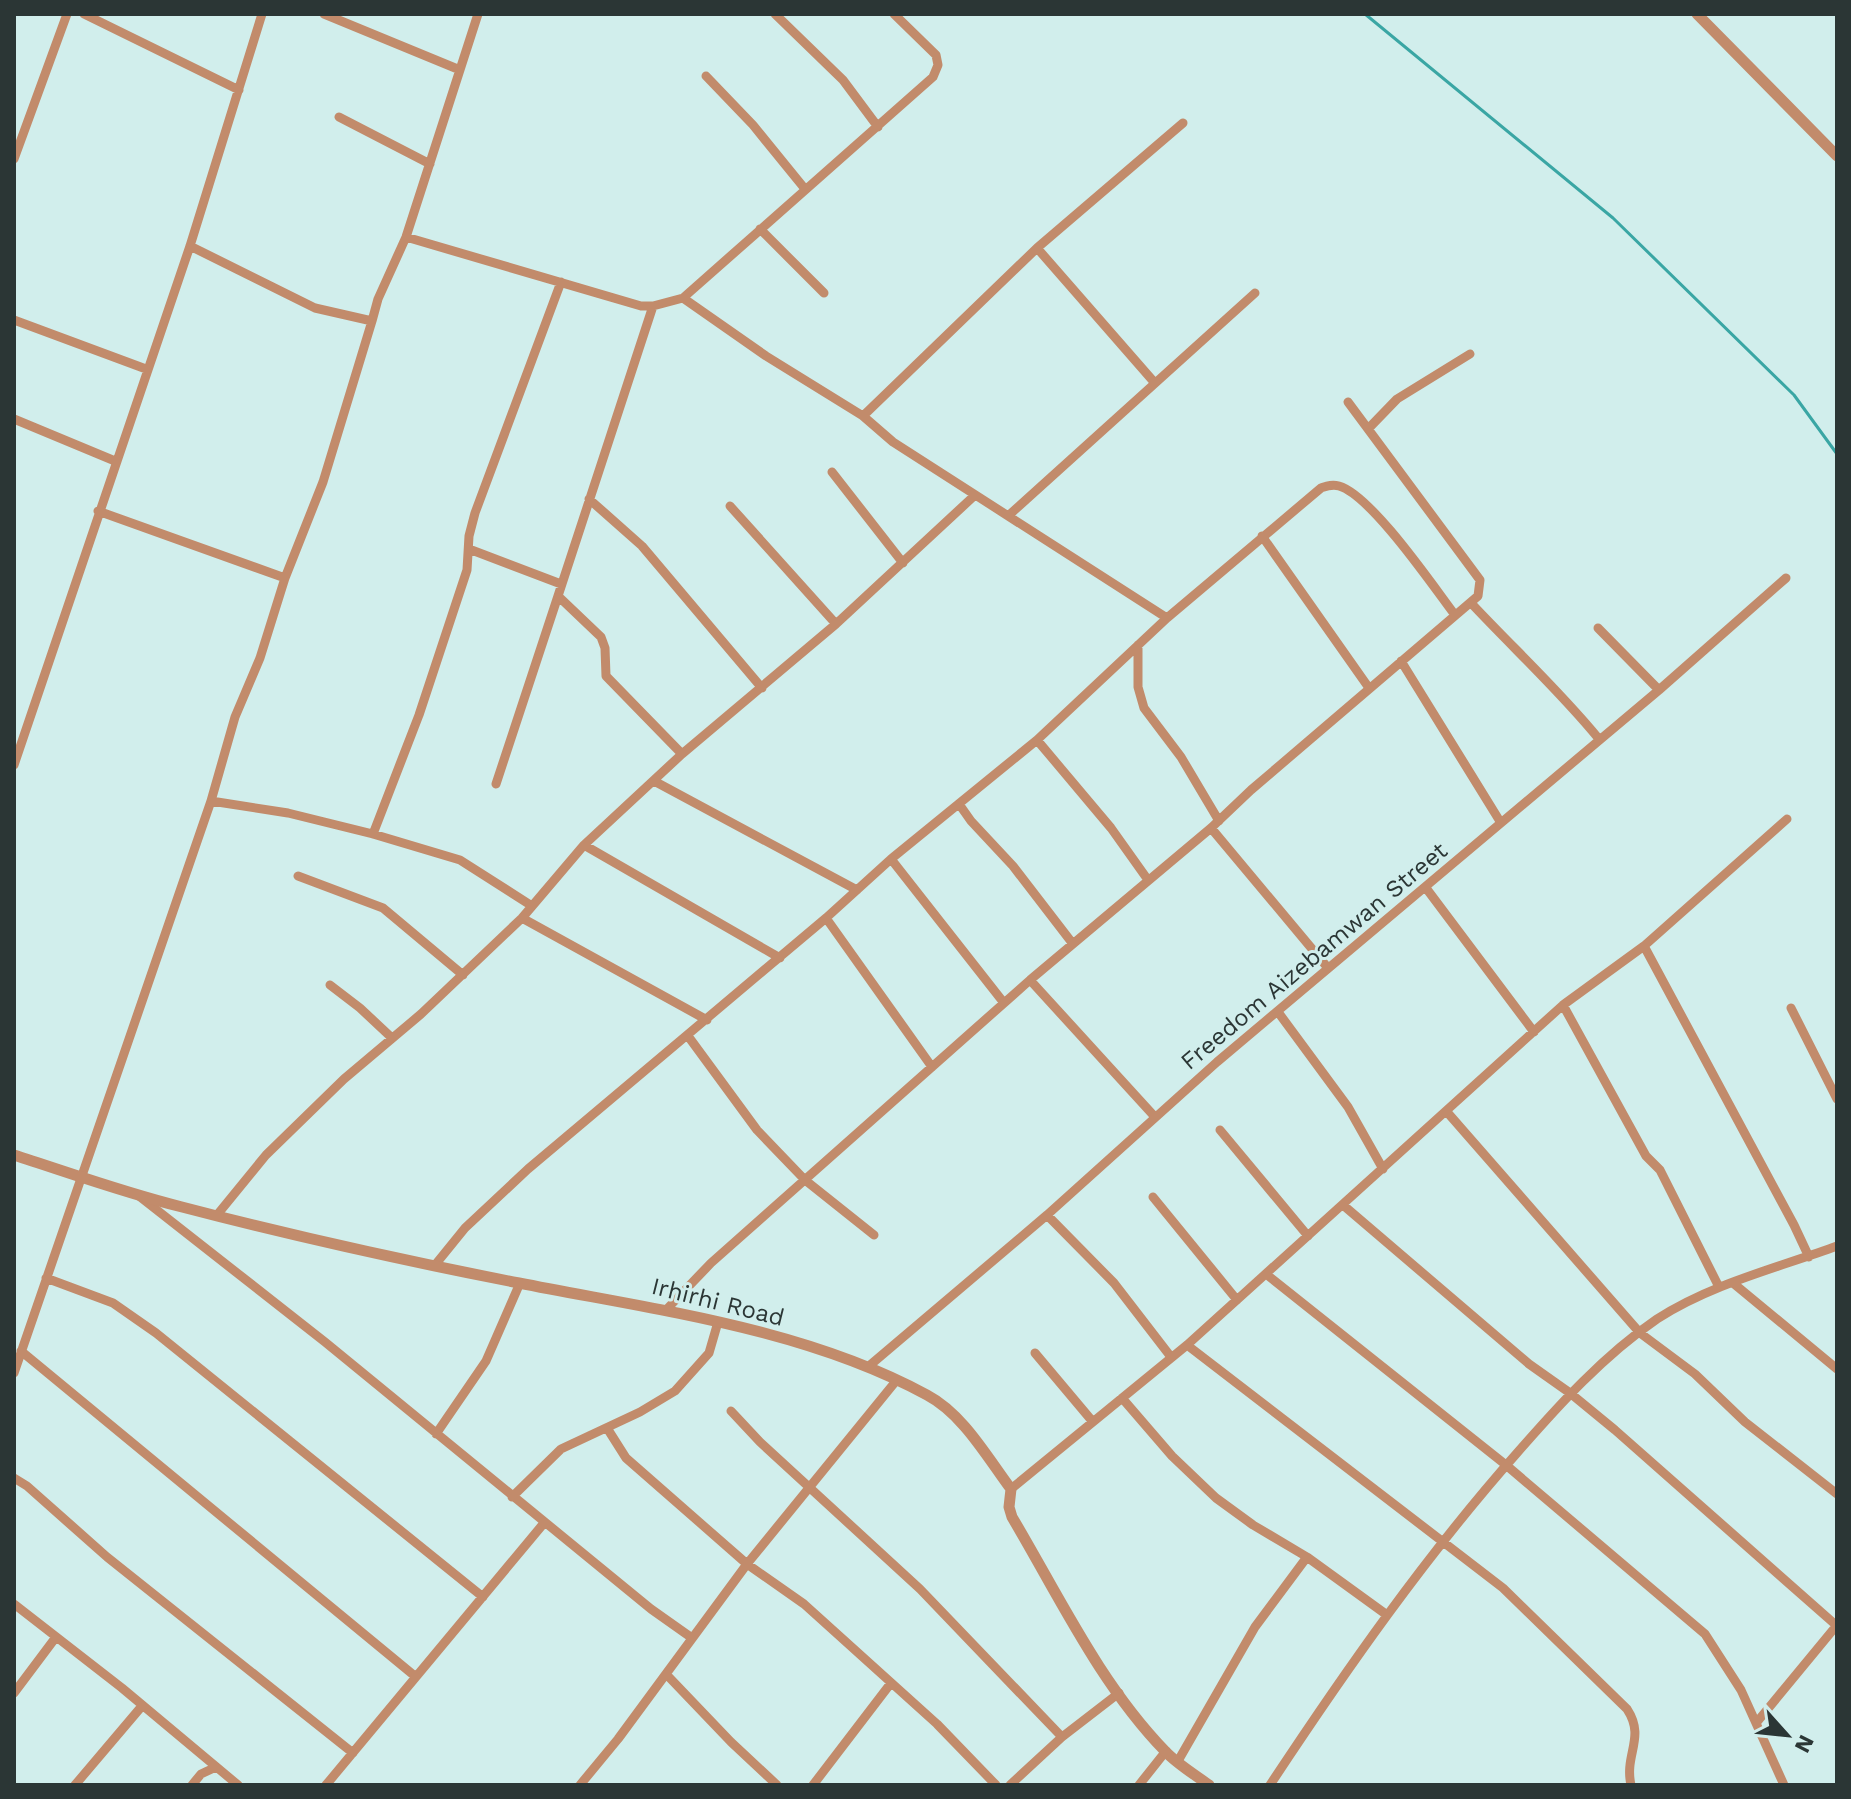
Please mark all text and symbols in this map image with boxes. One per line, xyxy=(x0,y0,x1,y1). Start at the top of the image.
street label: Freedom Aizebamwan Street xyxy=(1175,836,1453,1076)
street label: Irhirhi Road xyxy=(649,1272,787,1332)
north arrow xyxy=(1747,1695,1827,1775)
text: N xyxy=(1790,1731,1819,1757)

